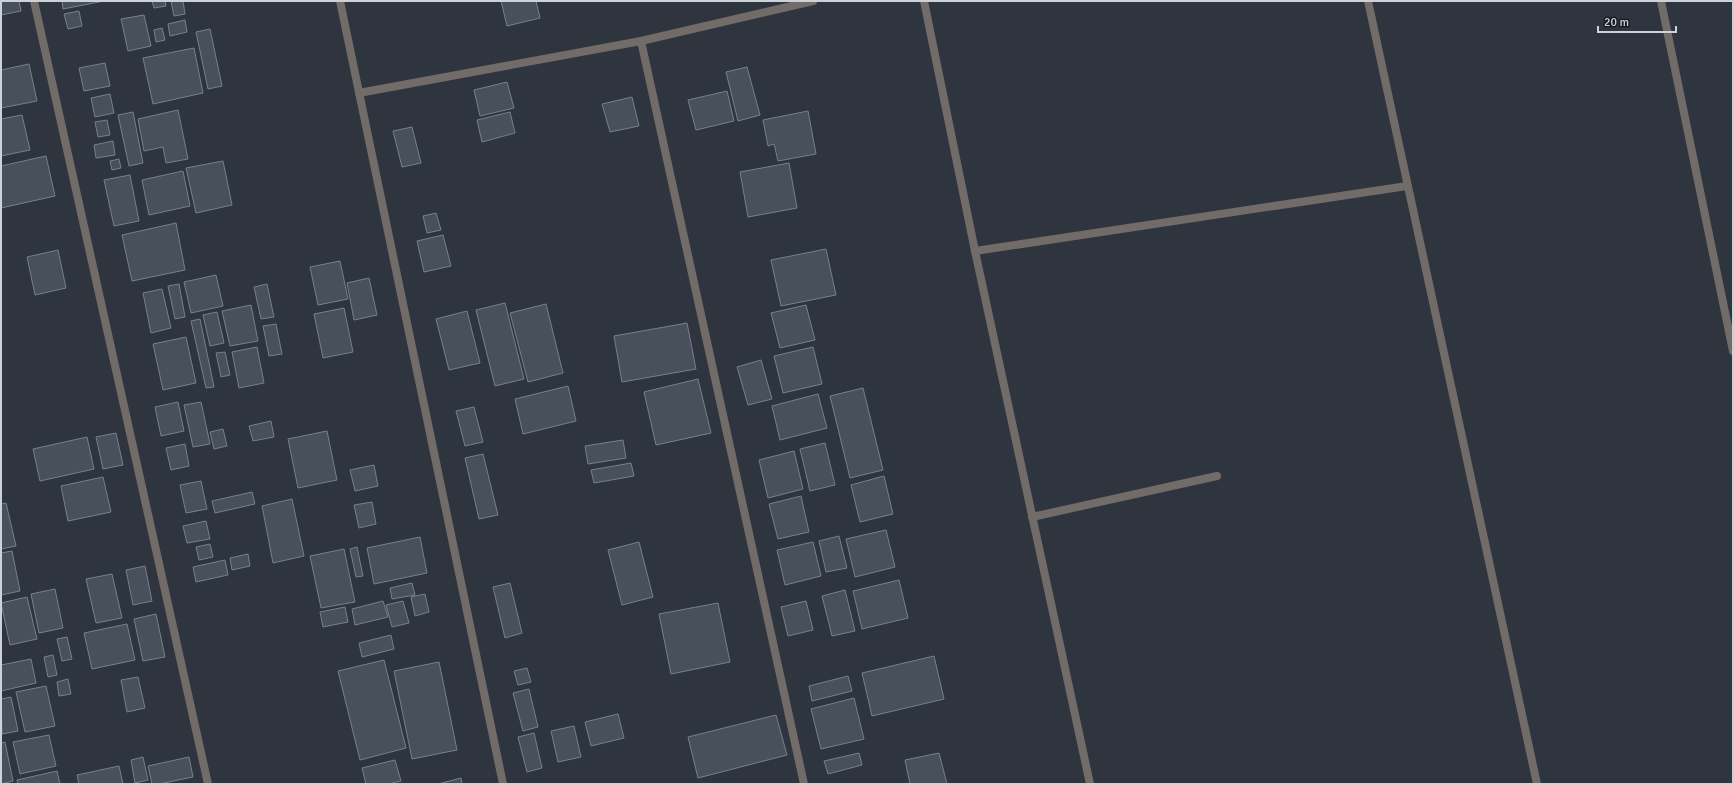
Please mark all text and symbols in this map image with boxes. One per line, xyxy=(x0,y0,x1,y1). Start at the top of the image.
scale bar xyxy=(1598,8,1676,34)
text: 20 m xyxy=(1604,15,1629,30)

